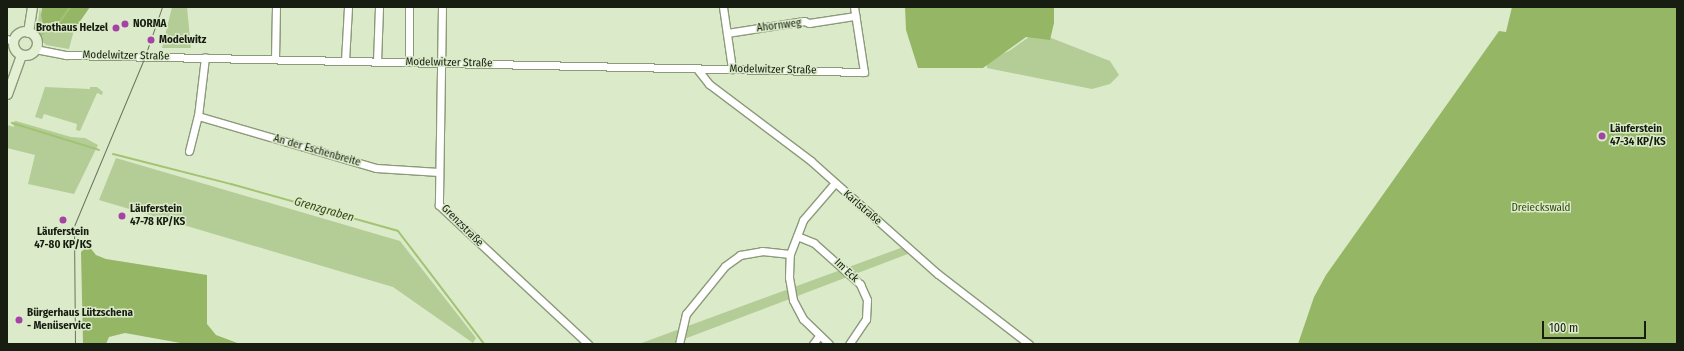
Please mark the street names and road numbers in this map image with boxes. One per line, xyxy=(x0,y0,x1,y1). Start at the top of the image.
street label: Ahornweg xyxy=(756,17,802,35)
street label: Modelwitzer Straße xyxy=(82,49,170,63)
street label: Modelwitzer Straße xyxy=(405,56,493,70)
street label: Modelwitzer Straße xyxy=(729,63,817,77)
street label: An der Eschenbreite xyxy=(272,132,362,170)
street label: Karlstraße xyxy=(840,188,884,228)
street label: Grenzstraße xyxy=(438,202,486,250)
street label: Im Eck xyxy=(831,256,861,286)

